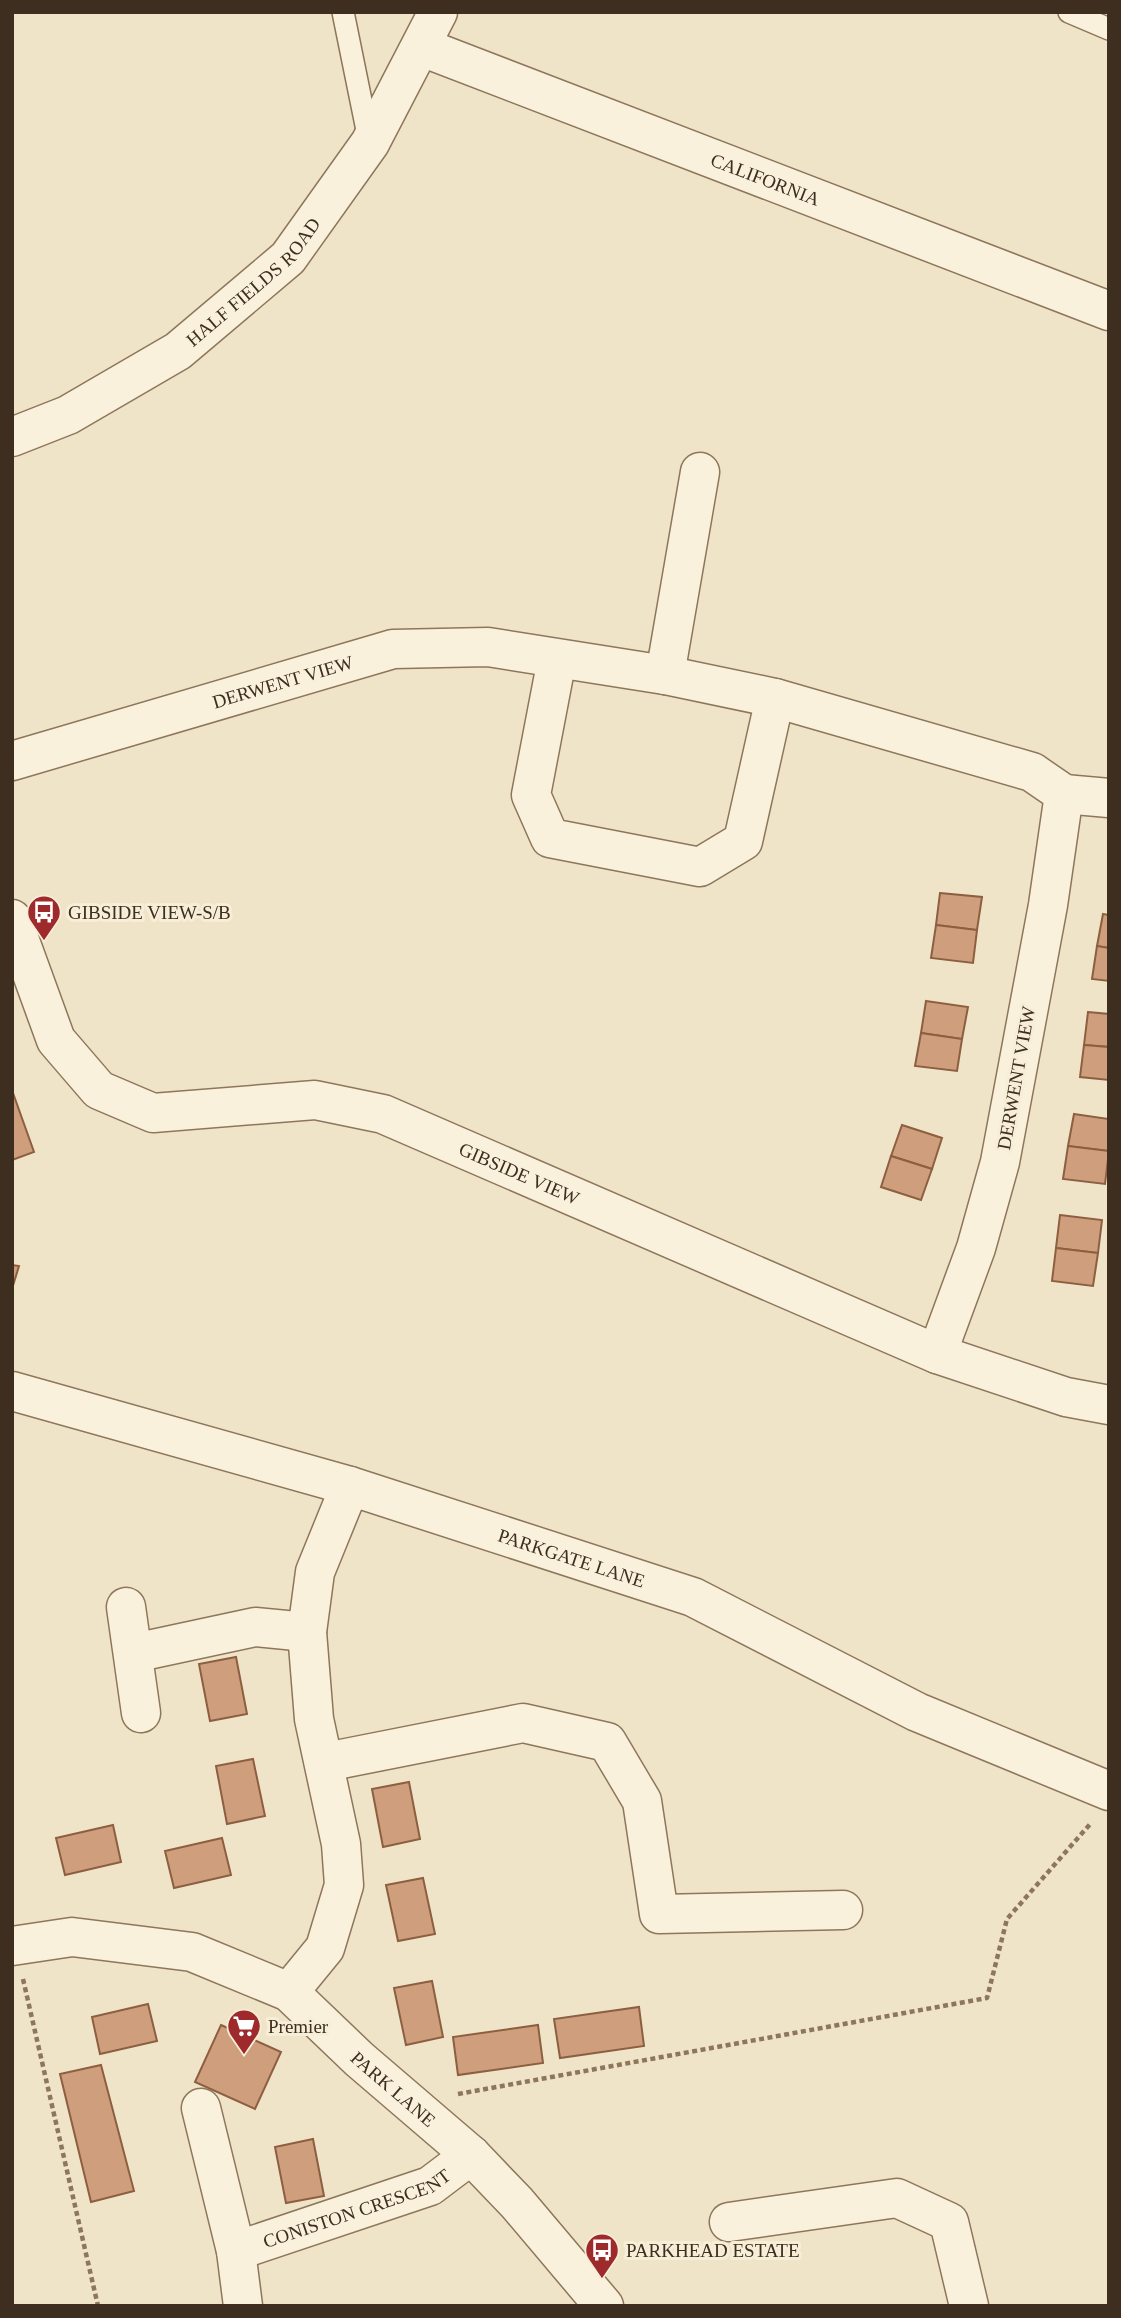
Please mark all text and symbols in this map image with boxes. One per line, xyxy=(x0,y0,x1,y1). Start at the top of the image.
street label: CALIFORNIA xyxy=(708,149,823,210)
street label: HALF FIELDS ROAD xyxy=(182,213,324,350)
street label: DERWENT VIEW xyxy=(210,651,355,712)
bus stop icon: GIBSIDE VIEW-S/B xyxy=(25,893,63,942)
place label: GIBSIDE VIEW-S/B xyxy=(68,902,231,923)
street label: DERWENT VIEW xyxy=(993,1004,1039,1151)
street label: GIBSIDE VIEW xyxy=(456,1138,583,1208)
street label: PARKGATE LANE xyxy=(496,1524,648,1591)
supermarket icon: Premier xyxy=(225,2007,263,2056)
place label: Premier xyxy=(268,2016,329,2037)
street label: PARK LANE xyxy=(347,2047,440,2131)
street label: CONISTON CRESCENT xyxy=(260,2164,454,2252)
bus stop icon: PARKHEAD ESTATE xyxy=(583,2231,621,2280)
place label: PARKHEAD ESTATE xyxy=(626,2240,800,2261)

